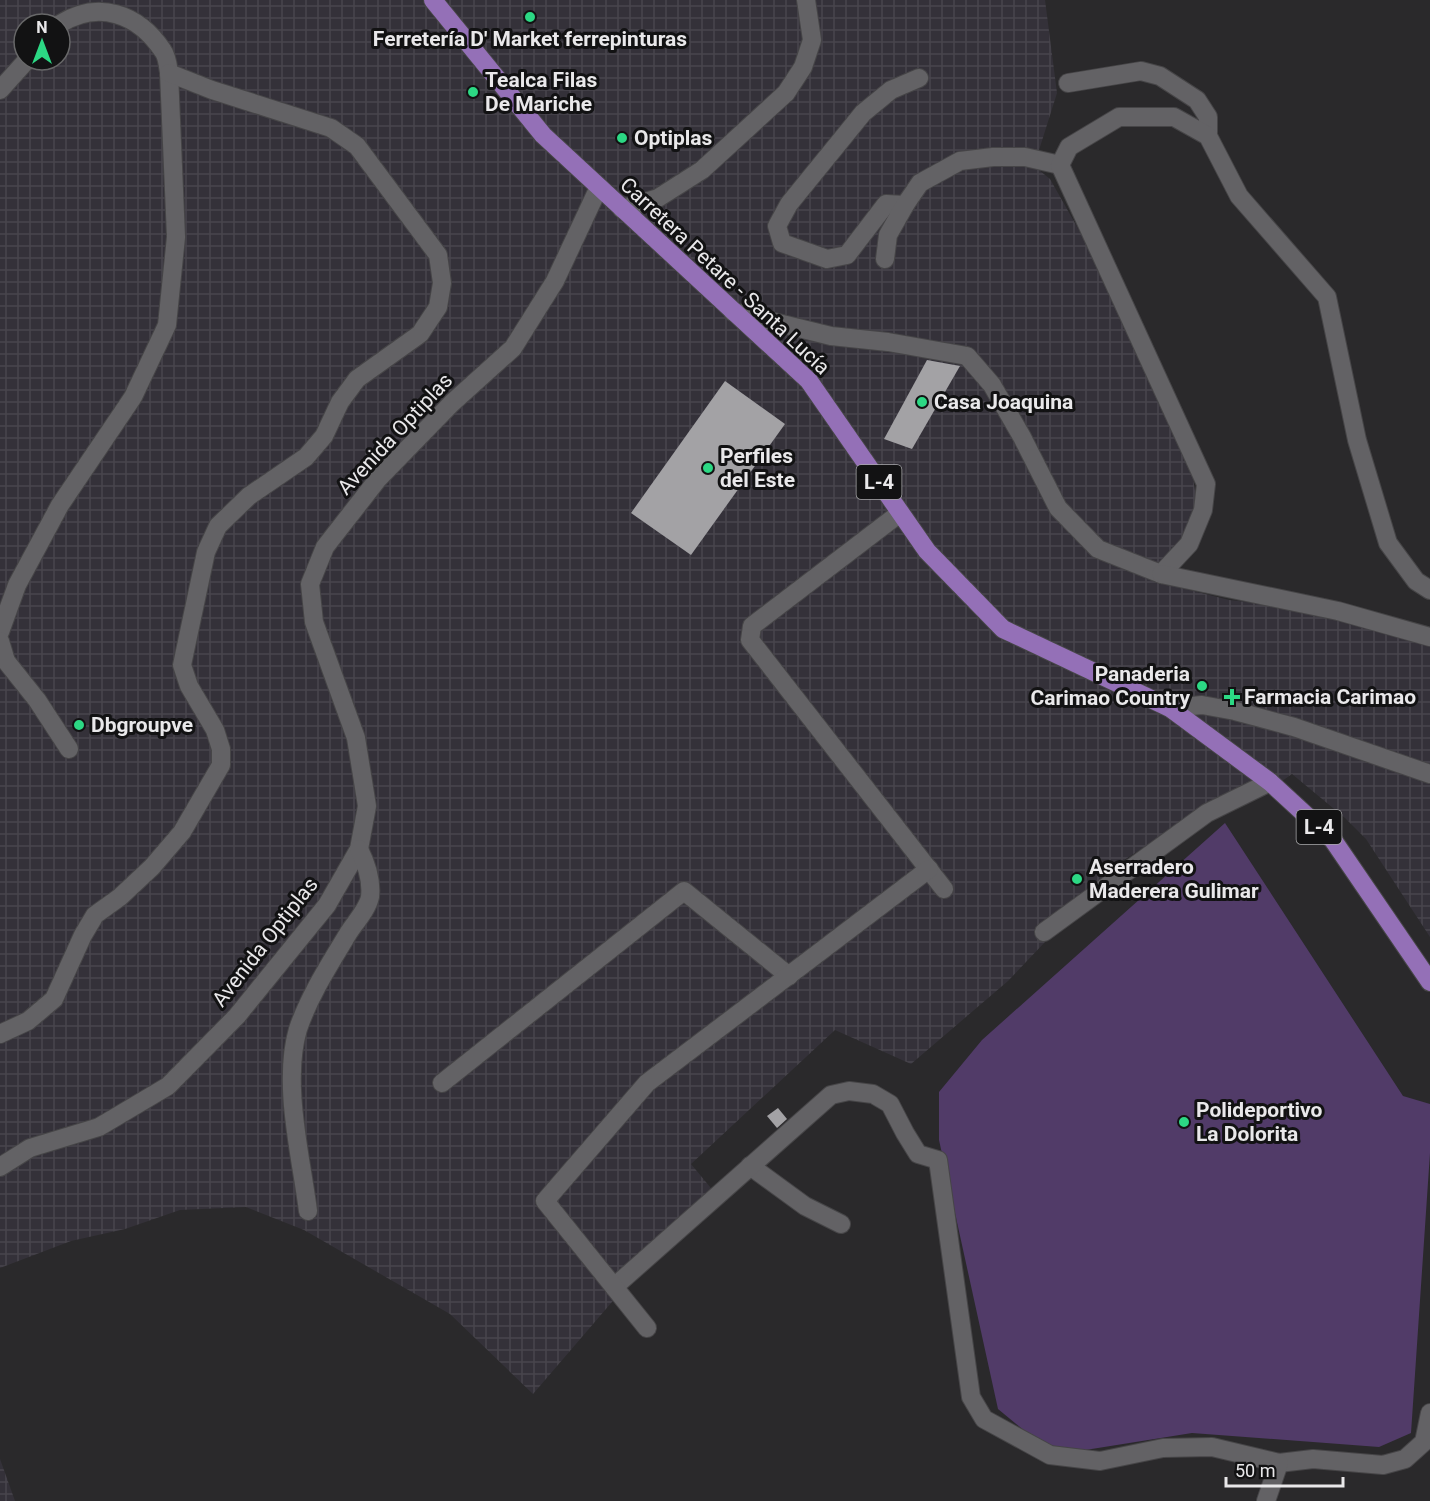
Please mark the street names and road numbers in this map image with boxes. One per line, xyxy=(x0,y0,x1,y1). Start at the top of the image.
street label: Carretera Petare - Santa Lucía xyxy=(615,173,835,379)
street label: Avenida Optiplas xyxy=(333,368,457,500)
road number: L-4 xyxy=(856,465,902,499)
road number: L-4 xyxy=(1296,810,1342,844)
street label: Avenida Optiplas xyxy=(207,873,323,1011)

